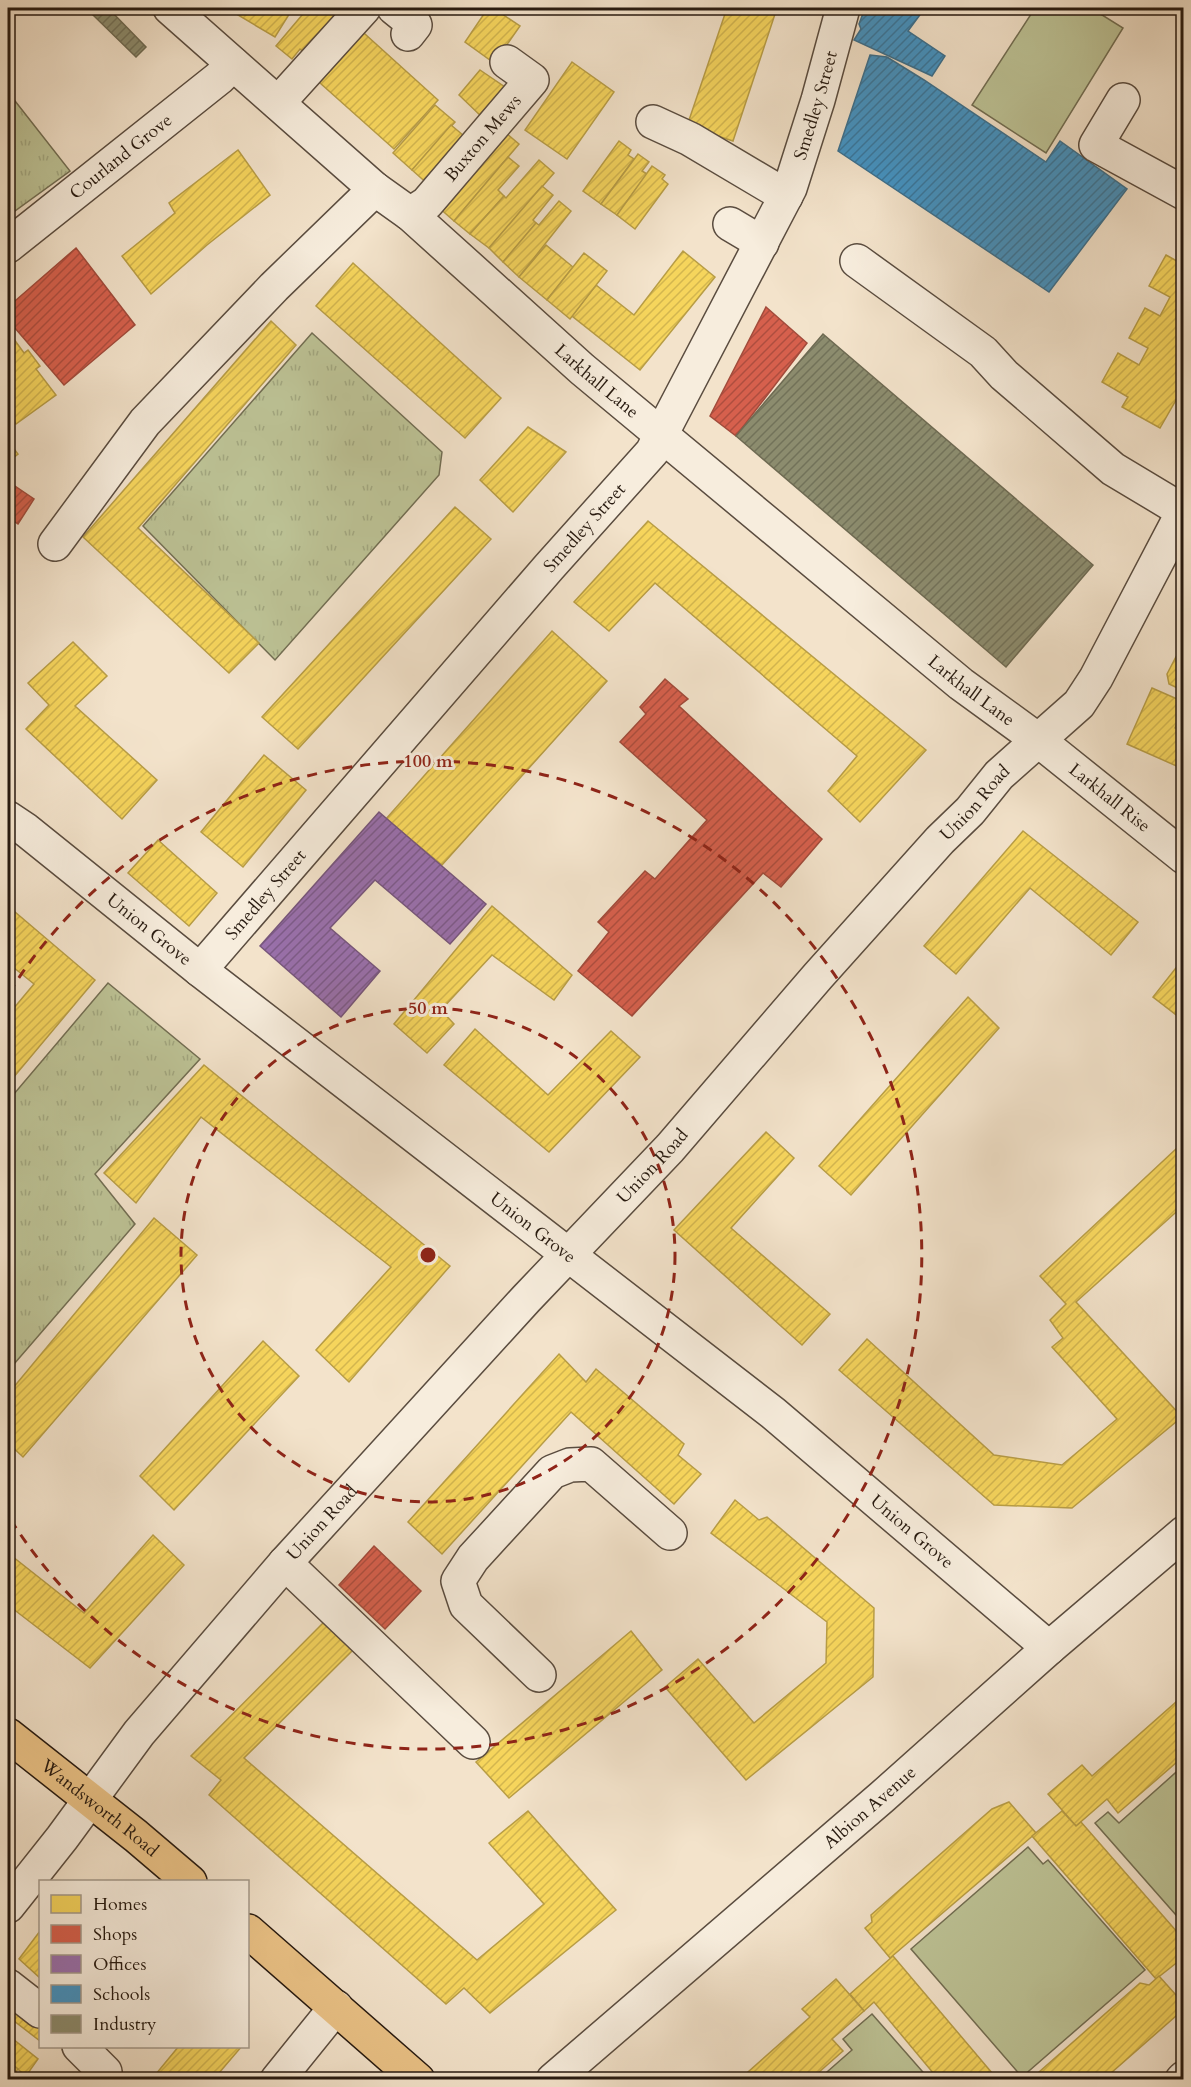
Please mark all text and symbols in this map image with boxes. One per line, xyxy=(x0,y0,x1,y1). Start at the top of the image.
street label: Smedley Street xyxy=(788,48,844,163)
street label: Buxton Mews xyxy=(439,89,527,187)
street label: Courland Grove xyxy=(64,108,178,205)
street label: Larkhall Lane xyxy=(549,338,644,424)
street label: Smedley Street xyxy=(538,477,632,578)
street label: Larkhall Lane xyxy=(922,649,1020,732)
text: 100 m xyxy=(403,749,453,774)
street label: Larkhall Rise xyxy=(1063,757,1156,838)
street label: Union Road xyxy=(934,759,1016,847)
street label: Smedley Street xyxy=(220,844,312,945)
street label: Union Grove xyxy=(101,888,197,972)
text: 50 m xyxy=(408,996,448,1021)
street label: Union Road xyxy=(611,1123,694,1209)
street label: Union Grove xyxy=(485,1187,581,1269)
centre of rings xyxy=(418,1245,438,1265)
street label: Union Road xyxy=(281,1479,364,1566)
street label: Union Grove xyxy=(865,1489,959,1575)
street label: Wandsworth Road xyxy=(34,1753,164,1863)
street label: Albion Avenue xyxy=(818,1760,922,1855)
legend xyxy=(39,1880,249,2048)
text: Homes xyxy=(93,1892,147,1917)
text: Shops xyxy=(93,1922,137,1947)
text: Offices xyxy=(93,1952,147,1977)
text: Schools xyxy=(93,1982,150,2007)
text: Industry xyxy=(93,2012,157,2037)

